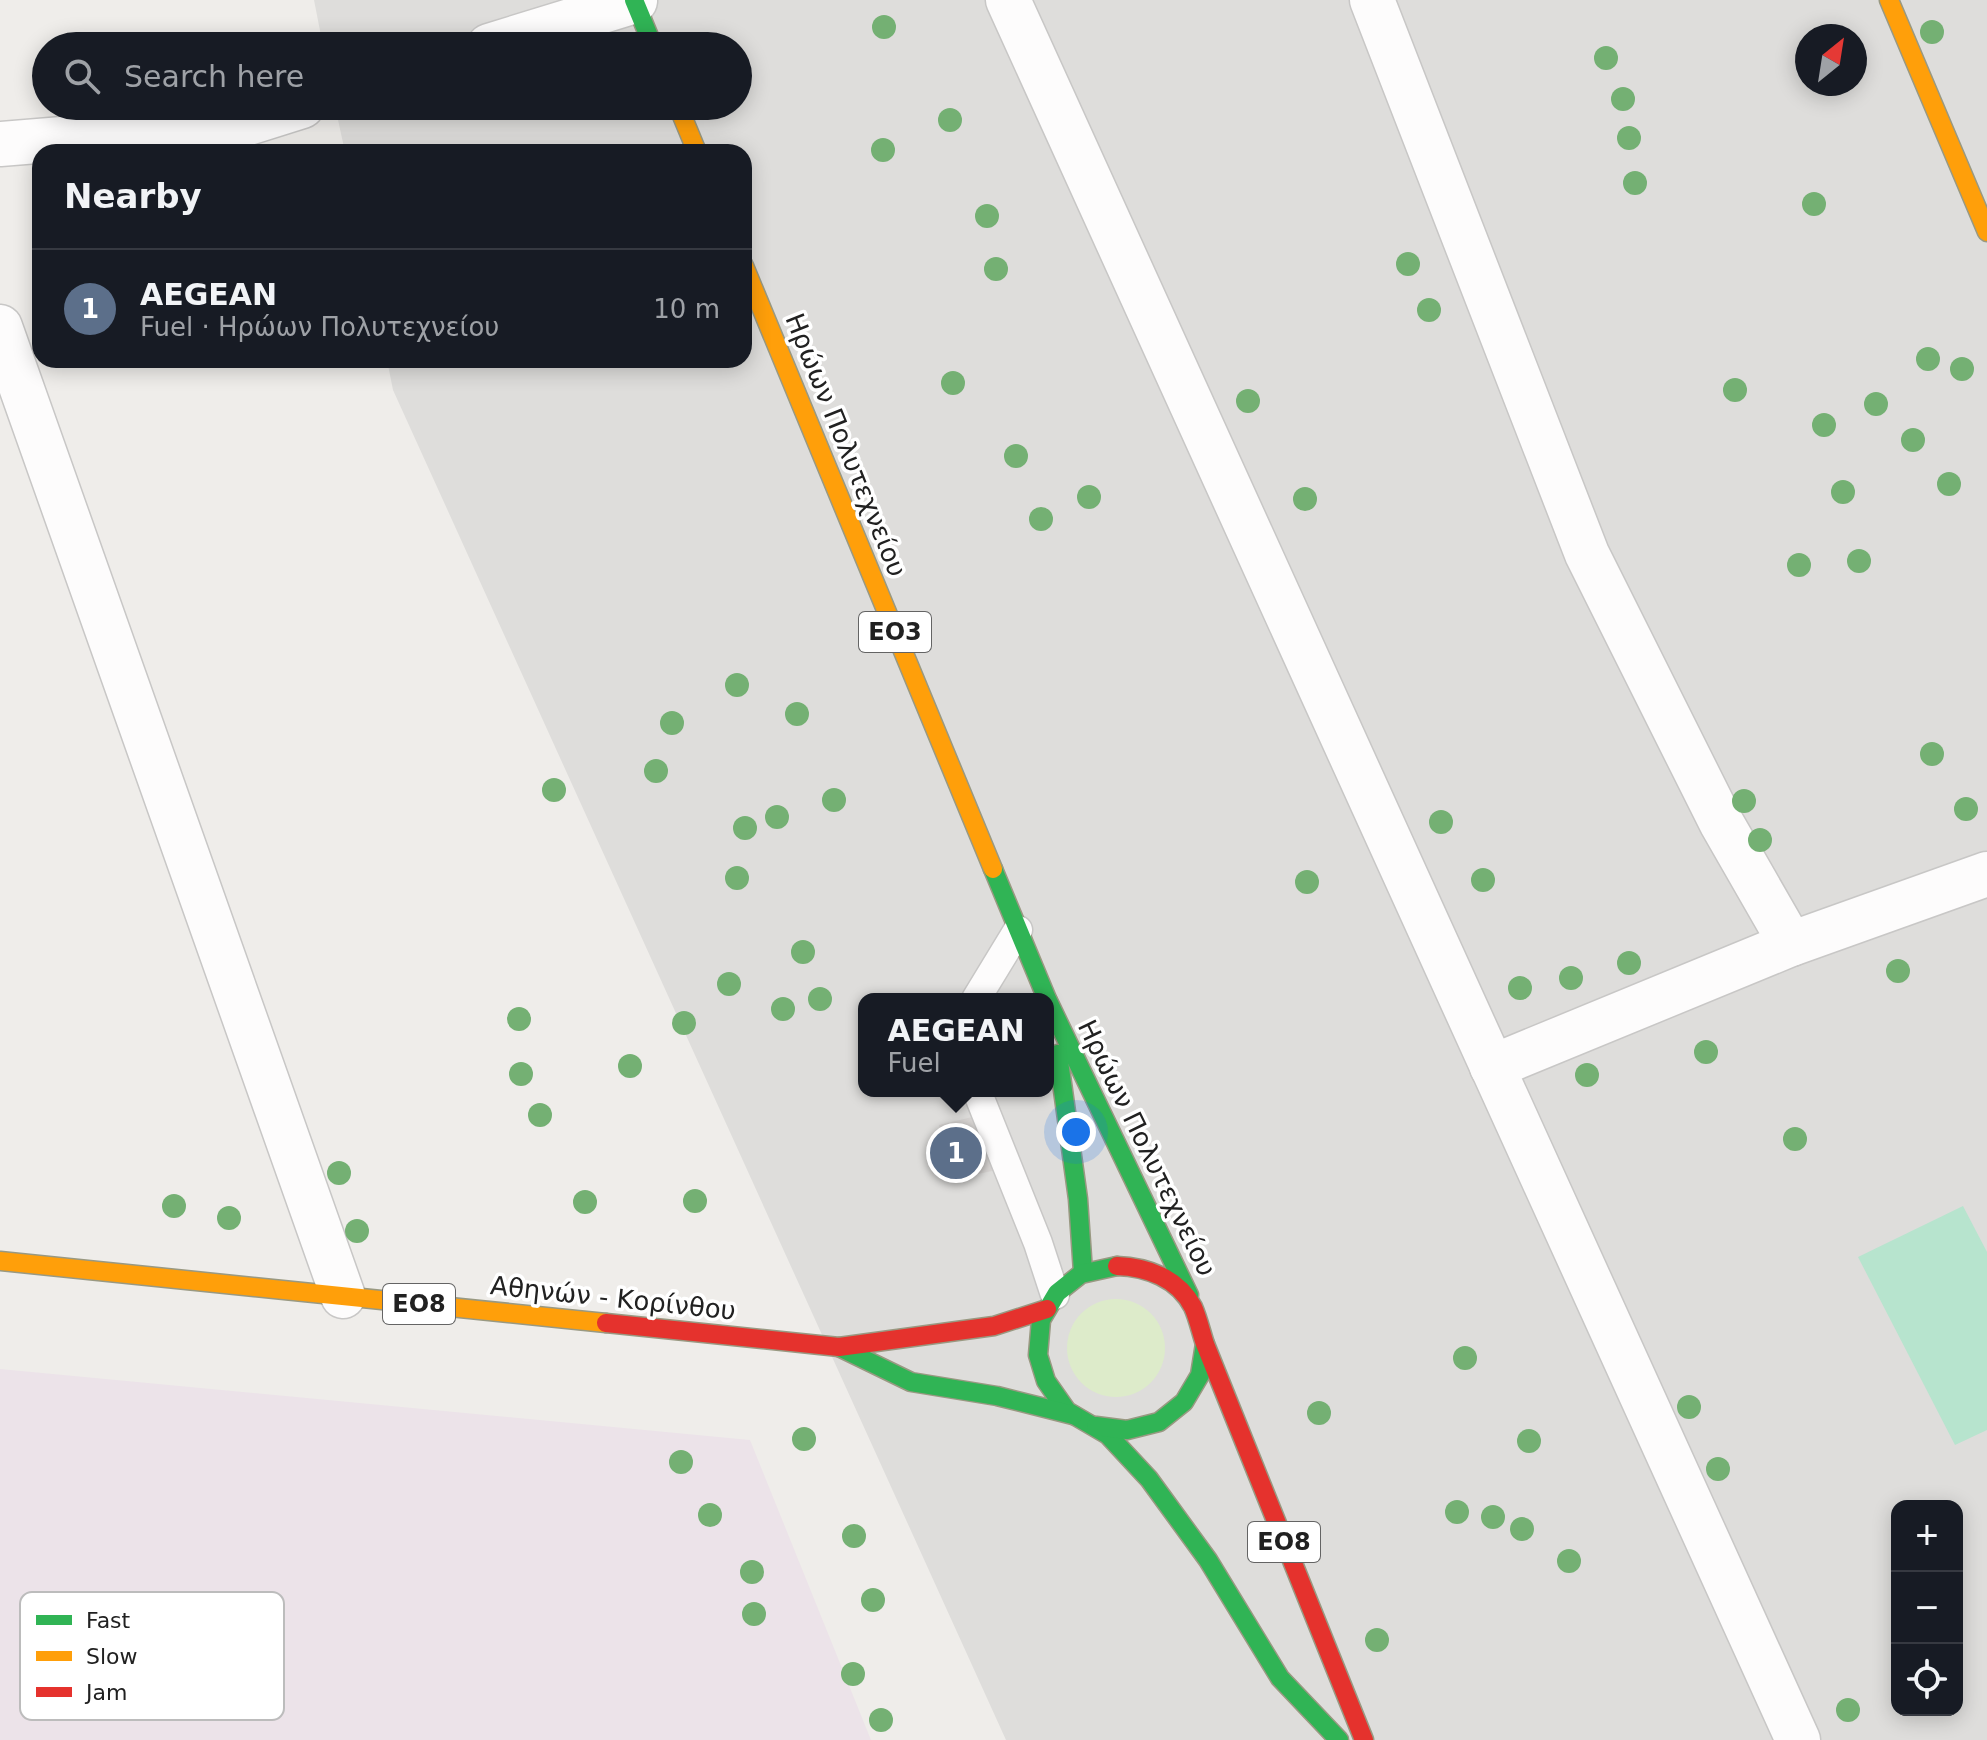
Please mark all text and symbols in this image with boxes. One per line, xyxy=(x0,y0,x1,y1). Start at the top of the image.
north arrow xyxy=(1795,24,1867,96)
search box xyxy=(32,32,752,120)
icon: search xyxy=(60,54,104,98)
text: Search here xyxy=(124,59,304,94)
text: Nearby xyxy=(64,176,202,216)
text: AEGEAN xyxy=(140,277,277,312)
text: 1 xyxy=(81,294,99,324)
text: 10 m xyxy=(653,294,720,324)
street label: Ηρώων Πολυτεχνείου xyxy=(779,309,913,581)
text: Fuel · Ηρώων Πολυτεχνείου xyxy=(140,312,499,342)
road number: ΕΟ3 xyxy=(859,612,931,652)
popup xyxy=(858,993,1054,1097)
text: AEGEAN xyxy=(887,1013,1025,1048)
street label: Ηρώων Πολυτεχνείου xyxy=(1072,1015,1222,1281)
text: Fuel xyxy=(887,1048,941,1078)
your location xyxy=(1056,1112,1096,1152)
pin: 1 xyxy=(930,1123,982,1183)
street label: Αθηνών - Κορίνθου xyxy=(489,1270,737,1326)
road number: ΕΟ8 xyxy=(383,1284,455,1324)
map controls xyxy=(1891,1500,1963,1716)
button: + xyxy=(1891,1500,1963,1572)
road number: ΕΟ8 xyxy=(1248,1522,1320,1562)
button: − xyxy=(1891,1572,1963,1644)
legend xyxy=(20,1592,284,1720)
text: Fast xyxy=(86,1608,131,1633)
text: Slow xyxy=(86,1644,138,1669)
button: locate xyxy=(1891,1644,1963,1716)
text: Jam xyxy=(84,1680,127,1705)

